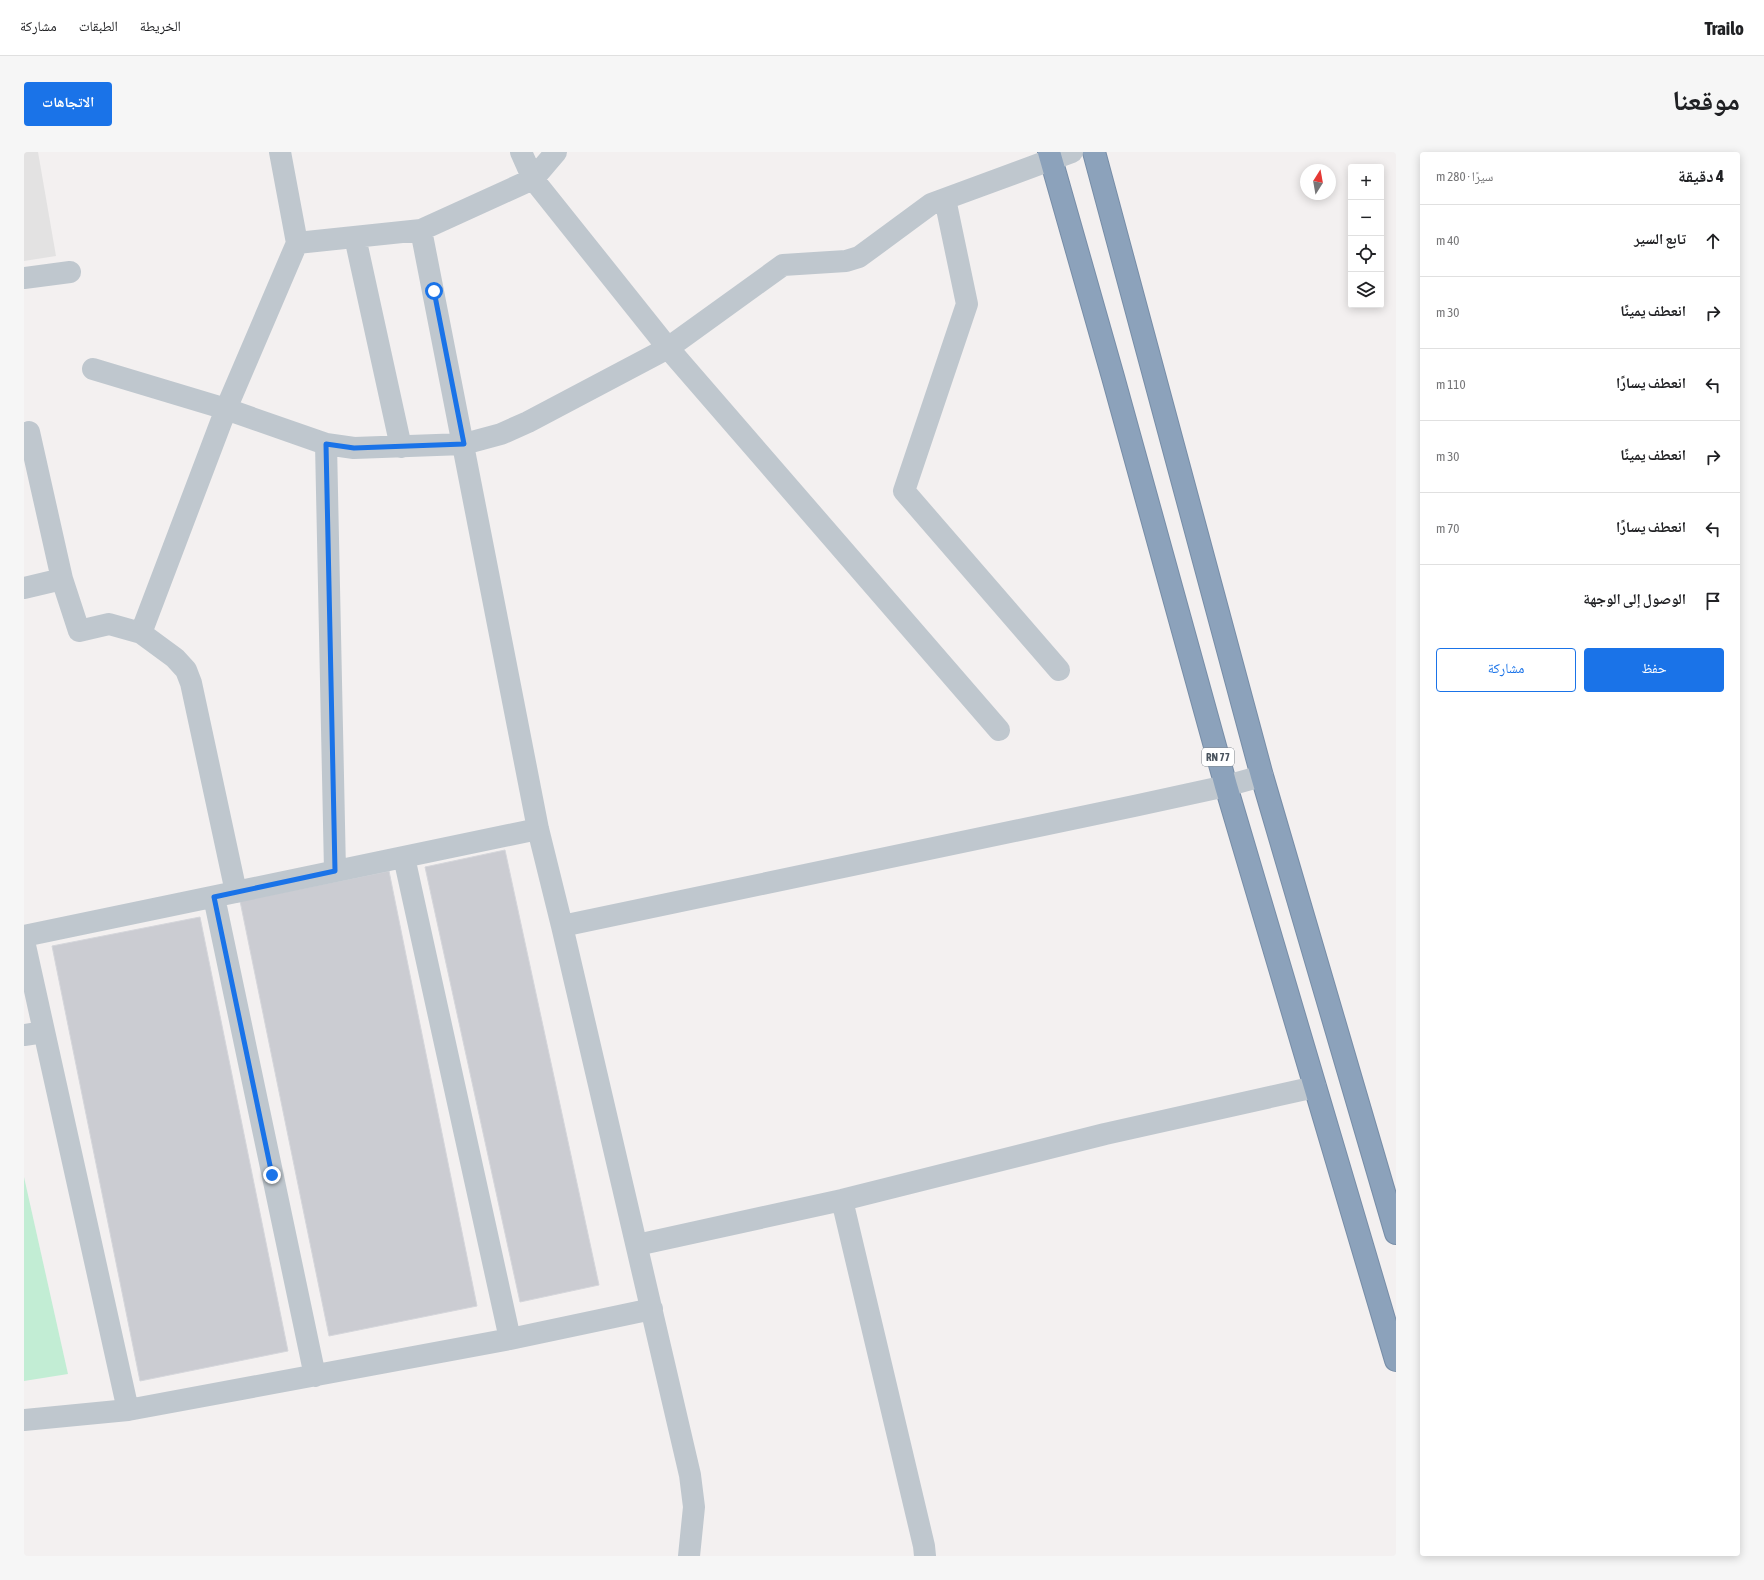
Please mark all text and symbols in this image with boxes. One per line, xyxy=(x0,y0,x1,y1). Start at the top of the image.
text: Trailo xyxy=(1705,17,1744,39)
text: مشاركة xyxy=(20,18,57,34)
text: الطبقات xyxy=(79,18,118,34)
text: الخريطة xyxy=(140,18,181,34)
button: الاتجاهات xyxy=(24,82,112,126)
text: موقعنا xyxy=(1672,84,1740,116)
north arrow xyxy=(1300,164,1336,200)
map controls xyxy=(1348,164,1384,308)
button: + xyxy=(1348,164,1384,200)
text: 4 دقيقة xyxy=(1678,166,1724,186)
text: سيرًا · 280 m xyxy=(1436,169,1493,184)
button: − xyxy=(1348,200,1384,236)
text: تابع السير xyxy=(1634,230,1686,247)
icon: ahead xyxy=(1702,230,1724,252)
text: 40 m xyxy=(1436,233,1459,248)
button: locate xyxy=(1348,236,1384,272)
button: layers xyxy=(1348,272,1384,308)
route start xyxy=(425,282,443,300)
text: انعطف يمينًا xyxy=(1620,302,1686,319)
icon: right xyxy=(1702,302,1724,324)
text: 30 m xyxy=(1436,305,1459,320)
text: انعطف يسارًا xyxy=(1616,374,1686,391)
icon: left xyxy=(1702,374,1724,396)
text: 110 m xyxy=(1436,377,1466,392)
text: انعطف يمينًا xyxy=(1620,446,1686,463)
icon: right xyxy=(1702,446,1724,468)
text: 30 m xyxy=(1436,449,1459,464)
text: انعطف يسارًا xyxy=(1616,518,1686,535)
icon: left xyxy=(1702,518,1724,540)
text: 70 m xyxy=(1436,521,1459,536)
text: الوصول إلى الوجهة xyxy=(1583,590,1686,607)
icon: arrive xyxy=(1702,590,1724,612)
button: مشاركة xyxy=(1436,648,1576,692)
button: حفظ xyxy=(1584,648,1724,692)
road number: RN 77 xyxy=(1202,748,1234,766)
route end xyxy=(263,1166,281,1184)

